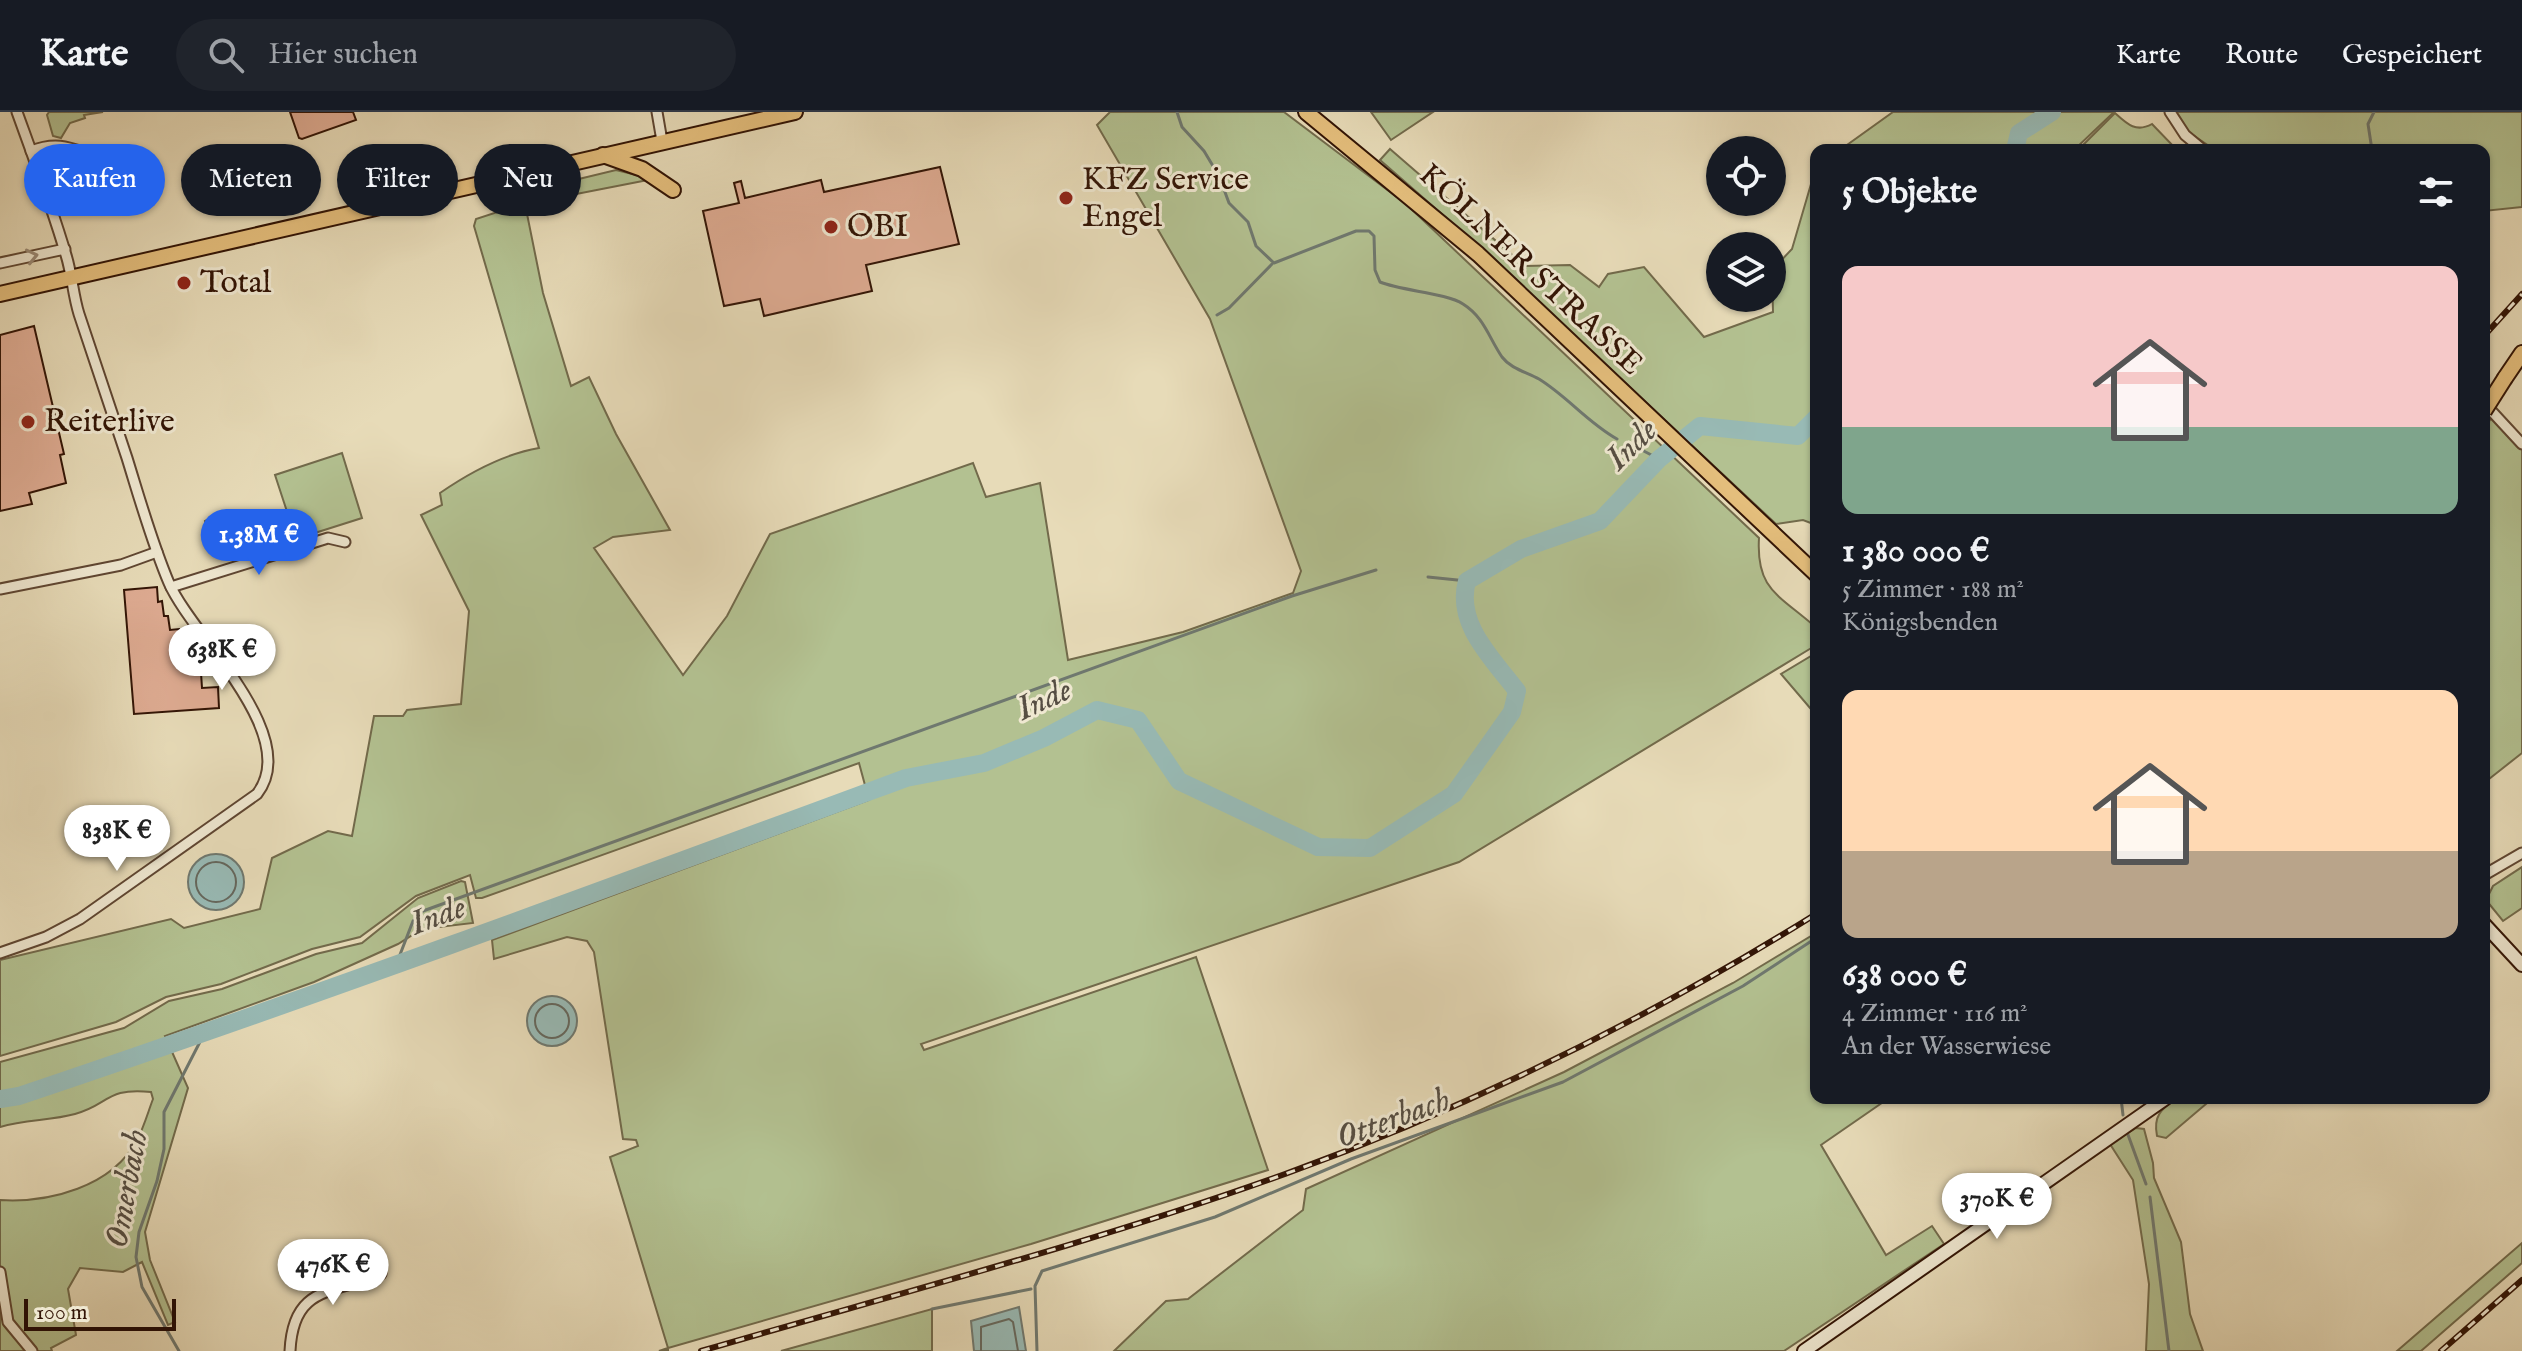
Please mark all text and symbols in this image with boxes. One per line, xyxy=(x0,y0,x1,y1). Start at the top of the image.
search box xyxy=(176,19,736,91)
text: Karte xyxy=(40,31,128,79)
icon: search xyxy=(204,33,248,77)
text: Hier suchen xyxy=(268,36,418,74)
text: Karte xyxy=(2116,38,2181,73)
text: Route xyxy=(2225,38,2298,73)
text: Gespeichert xyxy=(2342,38,2482,73)
map controls xyxy=(1706,136,1786,312)
button: locate xyxy=(1706,136,1786,216)
chip: Kaufen xyxy=(24,144,165,216)
chip: Mieten xyxy=(181,144,321,216)
chip: Filter xyxy=(337,144,458,216)
chip: Neu xyxy=(474,144,581,216)
street label: KÖLNER STRASSE xyxy=(1409,155,1651,385)
place label: KFZ Service Engel xyxy=(1082,160,1249,238)
icon: filters xyxy=(2414,170,2458,214)
text: 5 Objekte xyxy=(1842,171,1977,214)
marker: KFZ Service Engel xyxy=(1057,189,1075,207)
place label: OBI xyxy=(847,207,908,248)
marker: OBI xyxy=(822,218,840,236)
button: layers xyxy=(1706,232,1786,312)
one-way arrow xyxy=(25,248,39,265)
place label: Total xyxy=(200,263,272,304)
marker: Total xyxy=(175,274,193,292)
icon: home xyxy=(2078,318,2222,462)
place label: Reiterlive xyxy=(44,402,175,443)
water label: Inde xyxy=(1596,410,1668,481)
marker: Reiterlive xyxy=(19,413,37,431)
pin: 1.38M € xyxy=(185,509,333,577)
text: 1.38M € xyxy=(219,518,299,551)
text: 1 380 000 € xyxy=(1842,530,1990,573)
text: 5 Zimmer · 188 m² xyxy=(1842,573,2024,606)
text: Königsbenden xyxy=(1842,606,1998,639)
pin: 638K € xyxy=(157,624,287,692)
text: 638K € xyxy=(187,633,257,666)
water label: Inde xyxy=(1009,669,1079,731)
icon: home xyxy=(2078,742,2222,886)
pin: 838K € xyxy=(52,805,182,873)
text: 838K € xyxy=(82,814,152,847)
water label: Inde xyxy=(403,886,472,946)
text: 638 000 € xyxy=(1842,954,1967,997)
text: 4 Zimmer · 116 m² xyxy=(1842,997,2028,1030)
text: An der Wasserwiese xyxy=(1842,1030,2051,1063)
water label: Otterbach xyxy=(1330,1079,1456,1159)
water label: Omerbach xyxy=(95,1127,159,1251)
pin: 370K € xyxy=(1932,1173,2062,1241)
text: 370K € xyxy=(1960,1182,2034,1215)
pin: 476K € xyxy=(268,1239,398,1307)
text: 476K € xyxy=(296,1248,370,1281)
scale bar xyxy=(24,1295,176,1331)
text: 100 m xyxy=(36,1299,88,1327)

